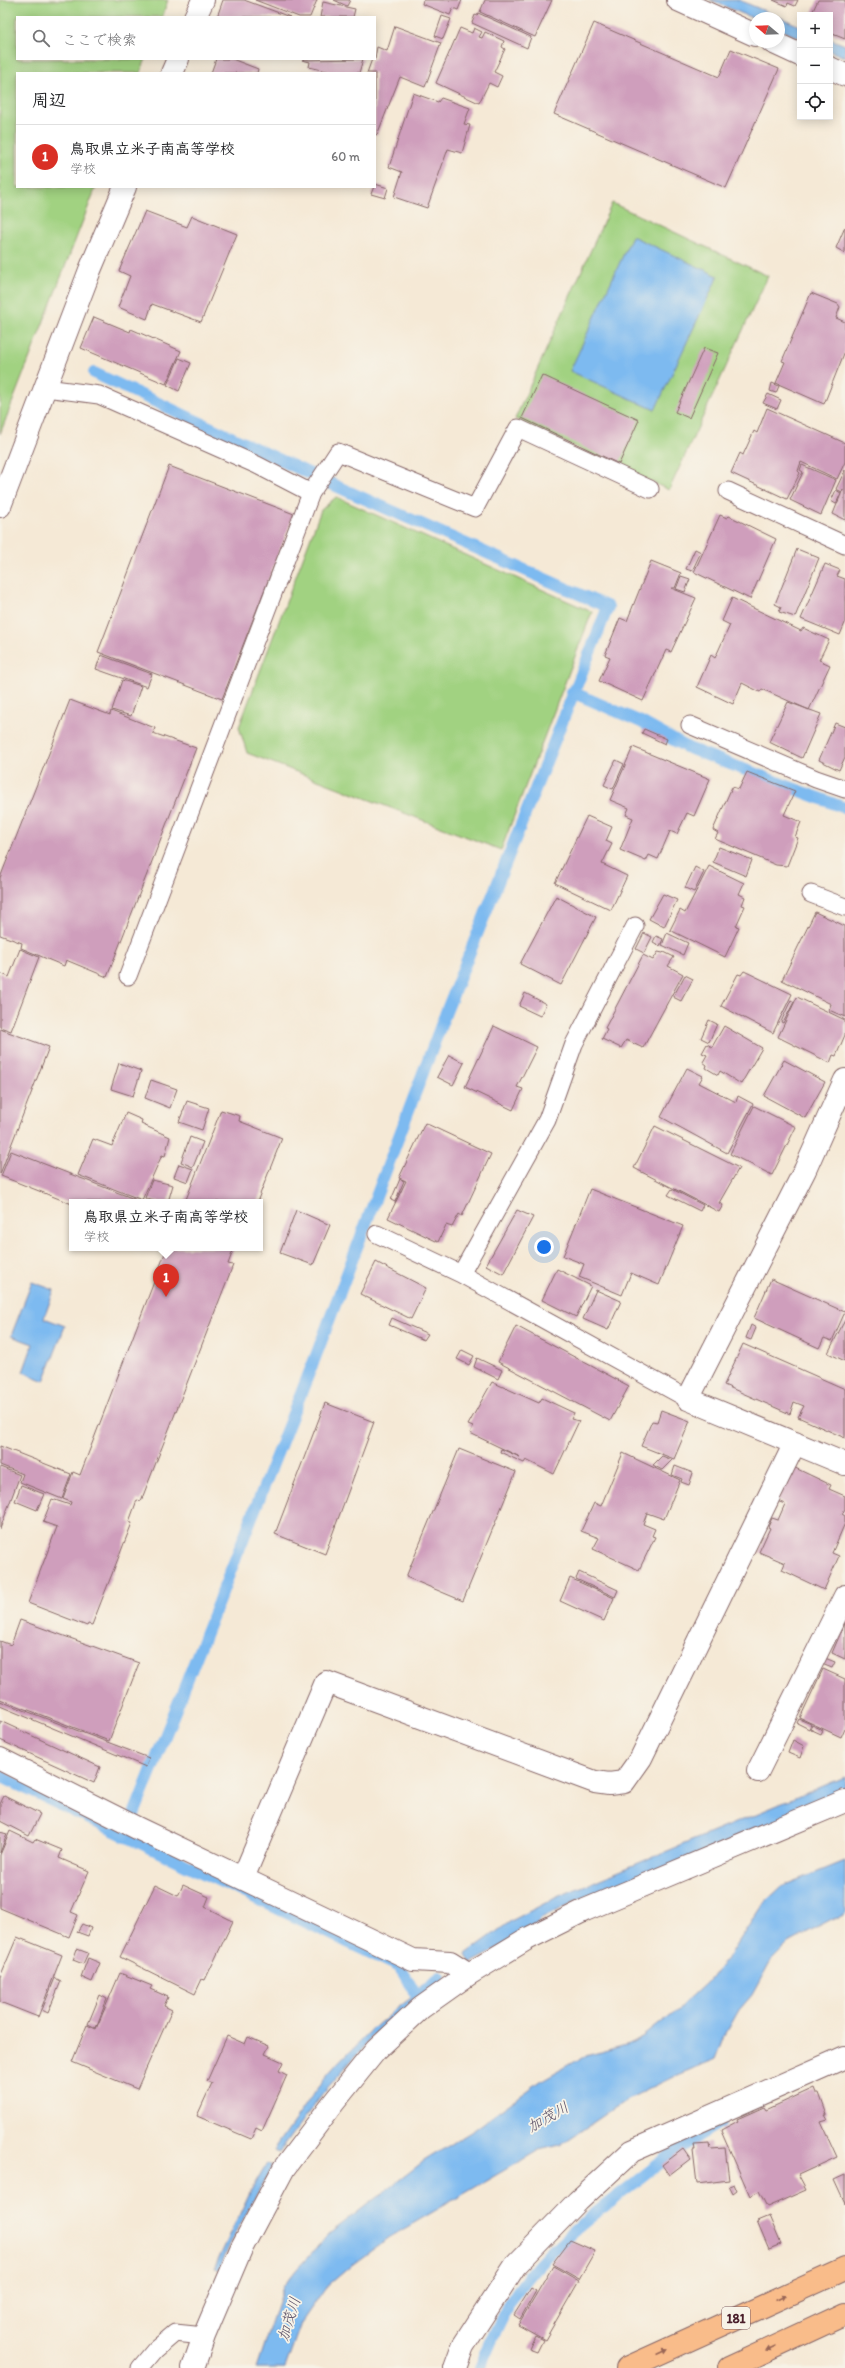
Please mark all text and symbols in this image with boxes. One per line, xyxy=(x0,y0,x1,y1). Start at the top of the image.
north arrow xyxy=(749,12,785,48)
map controls xyxy=(797,12,833,120)
button: + xyxy=(797,12,833,48)
search box xyxy=(16,16,376,60)
icon: search xyxy=(30,27,52,49)
text: ここで検索 xyxy=(62,31,137,49)
button: − xyxy=(797,48,833,84)
button: locate xyxy=(797,84,833,120)
text: 周辺 xyxy=(32,90,66,110)
text: 鳥取県立米子南高等学校 xyxy=(70,140,235,158)
text: 1 xyxy=(42,149,48,164)
text: 60 m xyxy=(331,149,360,164)
text: 学校 xyxy=(70,161,96,176)
popup xyxy=(69,1199,263,1251)
text: 鳥取県立米子南高等学校 xyxy=(83,1208,249,1226)
text: 学校 xyxy=(83,1229,110,1244)
your location xyxy=(534,1237,554,1257)
pin: 1 xyxy=(153,1264,179,1297)
water label: 加茂川 xyxy=(524,2098,572,2136)
water label: 加茂川 xyxy=(274,2295,304,2343)
one-way arrow xyxy=(775,2295,787,2301)
road number: 181 xyxy=(722,2307,750,2329)
one-way arrow xyxy=(766,2345,777,2351)
one-way arrow xyxy=(657,2349,668,2355)

